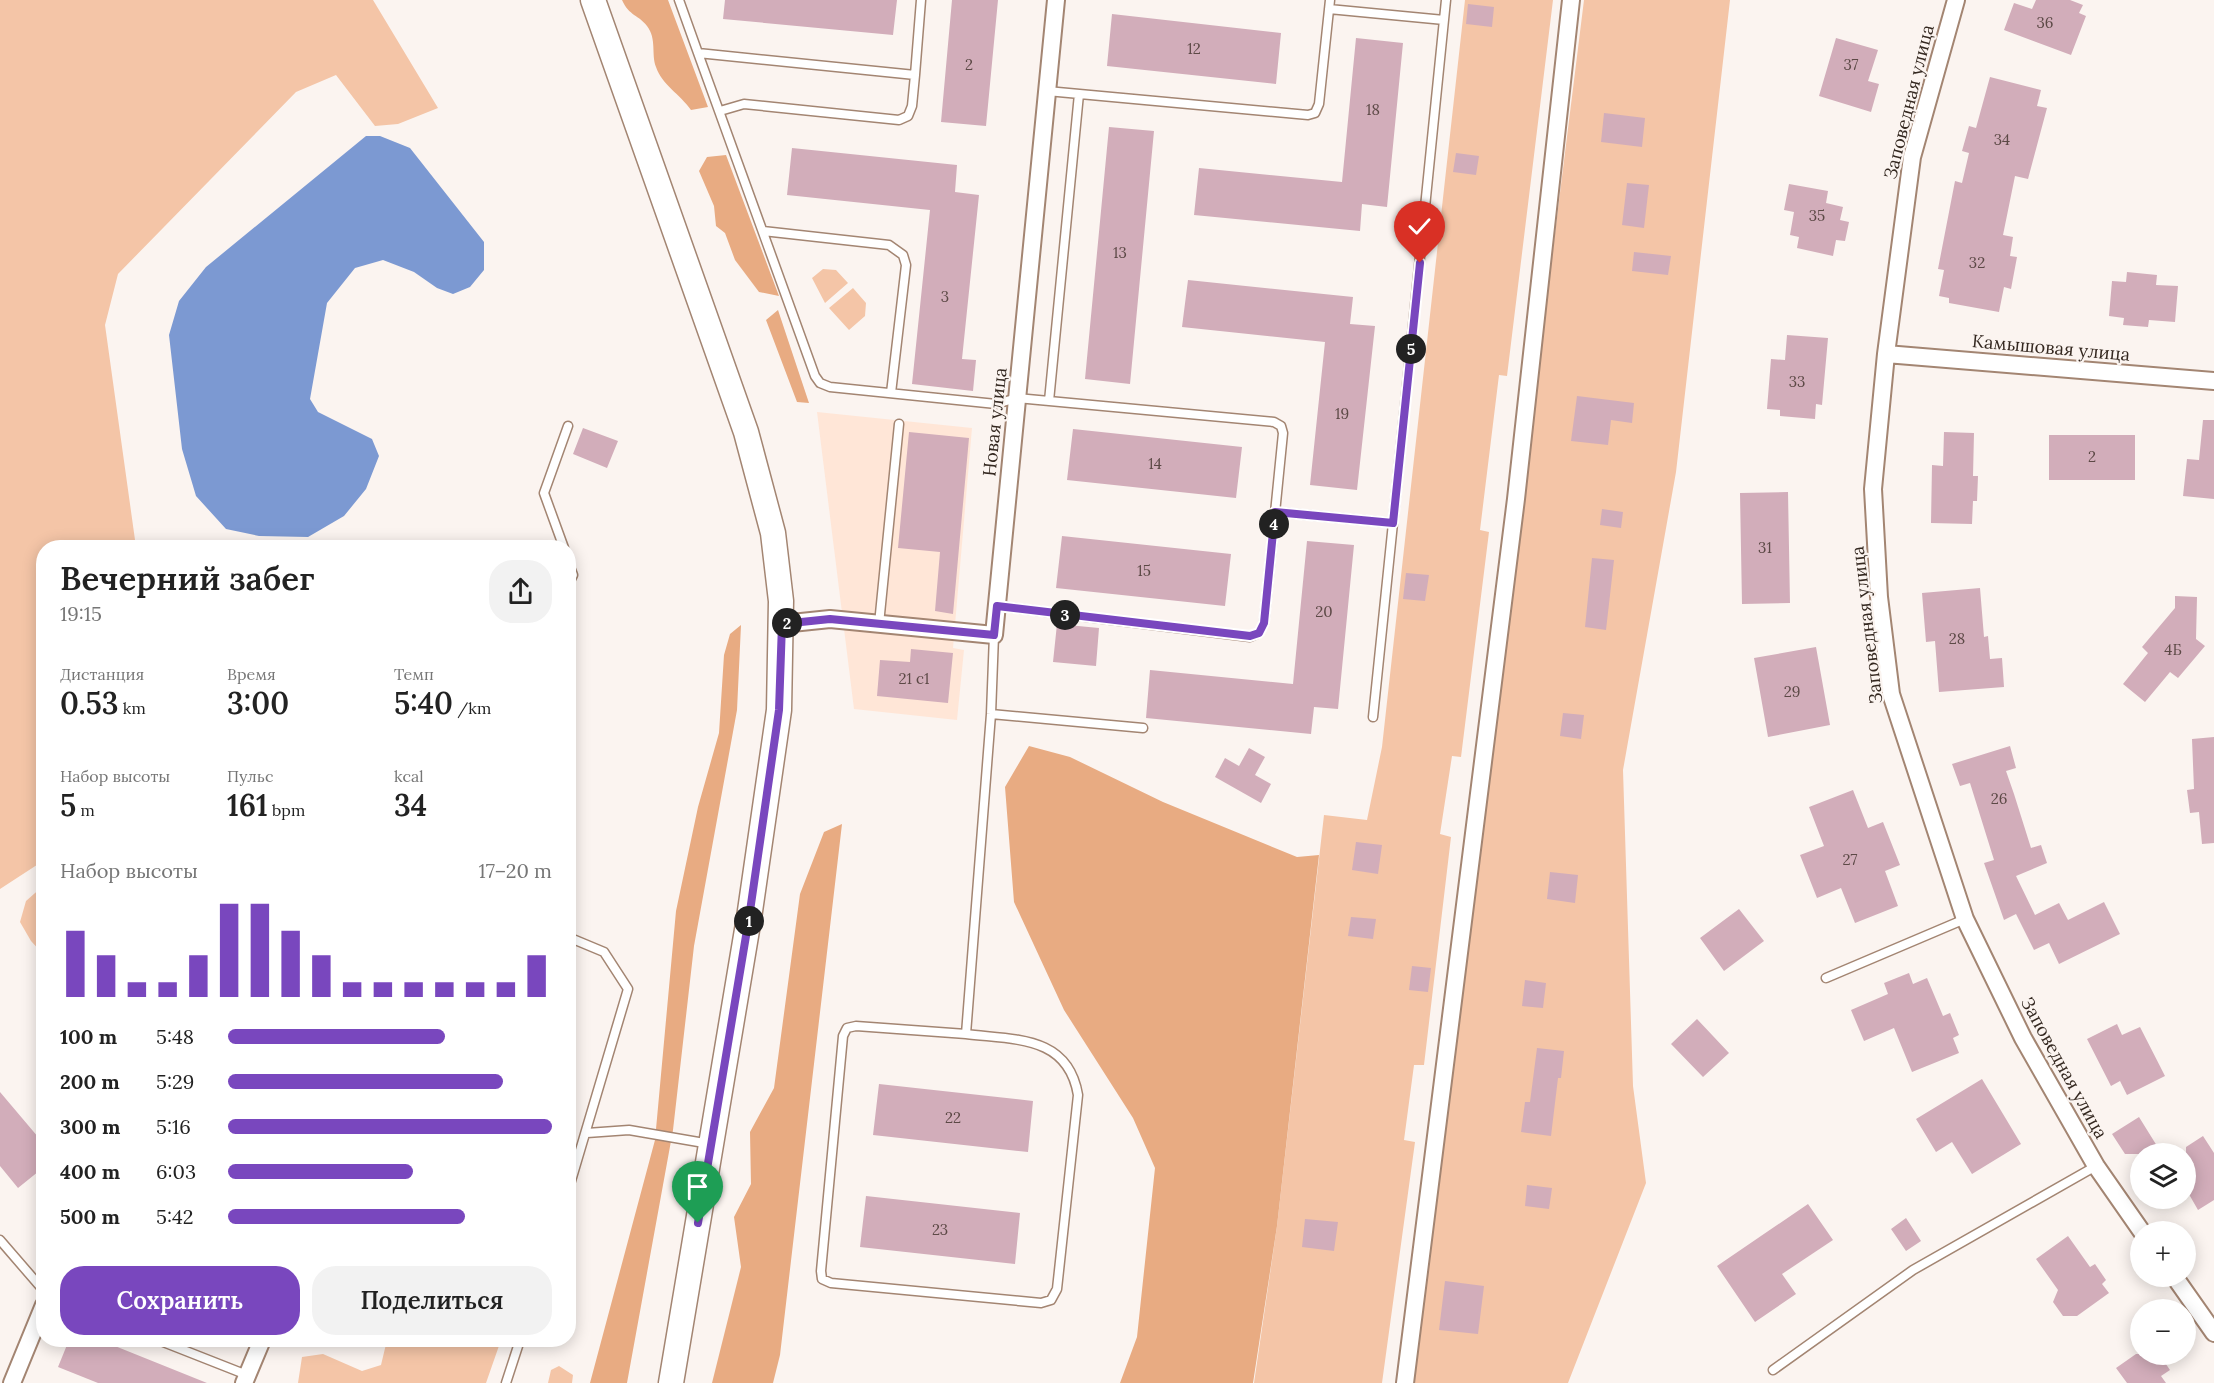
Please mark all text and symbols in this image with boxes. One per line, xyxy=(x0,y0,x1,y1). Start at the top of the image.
house number: 36 xyxy=(2036,13,2054,32)
street label: Заповедная улица xyxy=(1878,22,1939,182)
house number: 12 xyxy=(1187,39,1201,58)
house number: 2 xyxy=(965,55,973,74)
house number: 37 xyxy=(1844,55,1859,74)
house number: 18 xyxy=(1366,100,1380,119)
house number: 34 xyxy=(1994,130,2010,149)
pin xyxy=(1394,201,1445,263)
house number: 35 xyxy=(1809,206,1825,225)
icon: check xyxy=(1403,210,1436,243)
house number: 13 xyxy=(1113,243,1127,262)
house number: 32 xyxy=(1969,253,1985,272)
house number: 3 xyxy=(941,287,949,306)
street label: Камышовая улица xyxy=(1971,329,2131,366)
pin: 5 xyxy=(1396,334,1426,364)
text: 5 xyxy=(1407,339,1415,359)
street label: Новая улица xyxy=(977,366,1012,477)
house number: 33 xyxy=(1789,372,1805,391)
house number: 19 xyxy=(1335,404,1349,423)
house number: 2 xyxy=(2088,447,2096,466)
house number: 14 xyxy=(1148,454,1162,473)
pin: 4 xyxy=(1259,509,1289,539)
text: 4 xyxy=(1270,514,1278,534)
house number: 31 xyxy=(1758,538,1772,557)
street label: Заповедная улица xyxy=(1845,545,1888,705)
text: Вечерний забег xyxy=(60,557,315,599)
button: share xyxy=(489,560,552,623)
house number: 15 xyxy=(1137,561,1151,580)
pin: 3 xyxy=(1050,600,1080,630)
text: 19:15 xyxy=(60,601,102,626)
house number: 20 xyxy=(1315,602,1333,621)
text: 3 xyxy=(1061,605,1069,625)
pin: 2 xyxy=(772,608,802,638)
text: 2 xyxy=(783,613,791,633)
house number: 28 xyxy=(1949,629,1965,648)
house number: 4Б xyxy=(2164,640,2182,659)
text: Дистанция xyxy=(60,664,144,684)
text: Время xyxy=(227,664,276,684)
text: Темп xyxy=(394,664,434,684)
house number: 21 с1 xyxy=(899,669,929,688)
house number: 29 xyxy=(1784,682,1800,701)
text: 0.53 xyxy=(60,684,119,722)
text: 3:00 xyxy=(227,684,289,722)
text: 5:40 xyxy=(394,684,453,722)
text: km xyxy=(119,698,146,718)
text: /km xyxy=(453,698,491,718)
text: Набор высоты xyxy=(60,766,170,786)
text: Пульс xyxy=(227,766,273,786)
text: kcal xyxy=(394,766,424,786)
text: 5 xyxy=(60,786,76,824)
text: 161 xyxy=(227,786,268,824)
text: 34 xyxy=(394,786,427,824)
house number: 26 xyxy=(1991,789,2007,808)
text: m xyxy=(76,800,95,820)
text: bpm xyxy=(268,800,305,820)
house number: 27 xyxy=(1843,850,1858,869)
text: Набор высоты xyxy=(60,858,198,883)
text: 17–20 m xyxy=(478,858,552,883)
pin: 1 xyxy=(734,906,764,936)
text: 1 xyxy=(746,911,752,931)
street label: Заповедная улица xyxy=(2016,993,2113,1143)
text: 100 m xyxy=(60,1024,117,1049)
text: 5:48 xyxy=(156,1024,194,1049)
text: 200 m xyxy=(60,1069,120,1094)
text: 5:29 xyxy=(156,1069,194,1094)
house number: 22 xyxy=(945,1108,961,1127)
text: 300 m xyxy=(60,1114,120,1139)
text: 5:16 xyxy=(156,1114,191,1139)
map controls xyxy=(2130,1143,2196,1365)
button: layers xyxy=(2130,1143,2196,1209)
text: 400 m xyxy=(60,1159,120,1184)
text: 6:03 xyxy=(156,1159,196,1184)
pin xyxy=(672,1161,723,1223)
icon: arrive xyxy=(681,1170,714,1203)
text: 500 m xyxy=(60,1204,120,1229)
text: 5:42 xyxy=(156,1204,193,1229)
house number: 23 xyxy=(932,1220,948,1239)
button: + xyxy=(2130,1221,2196,1287)
button: Сохранить xyxy=(60,1266,300,1335)
button: Поделиться xyxy=(312,1266,552,1335)
button: − xyxy=(2130,1299,2196,1365)

